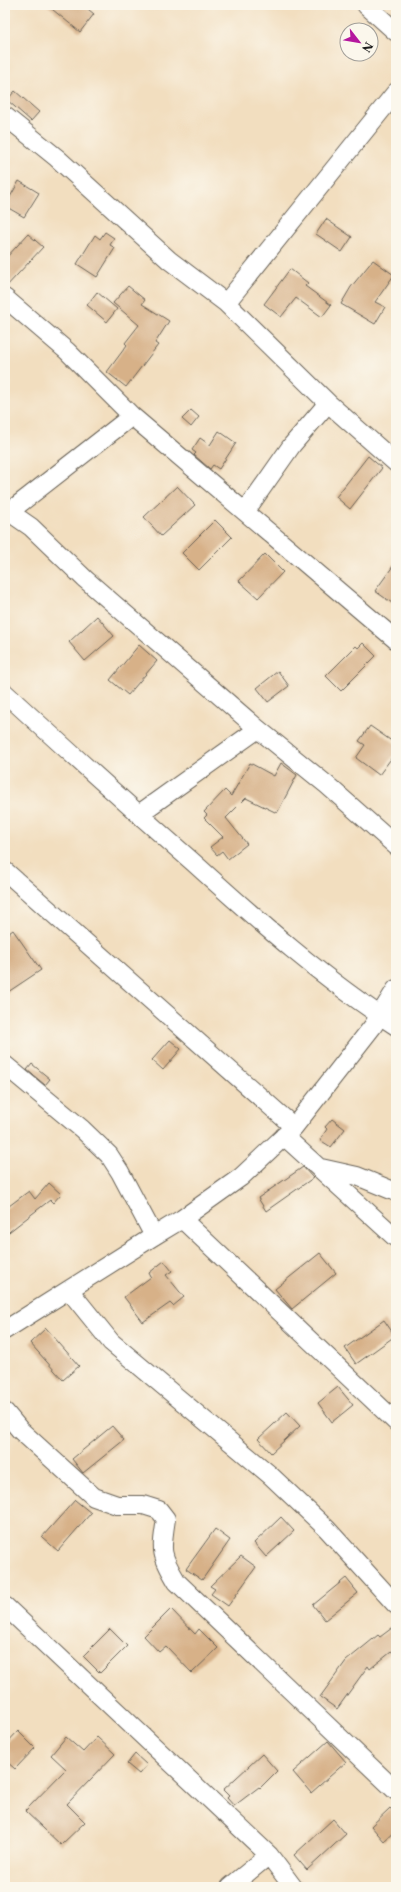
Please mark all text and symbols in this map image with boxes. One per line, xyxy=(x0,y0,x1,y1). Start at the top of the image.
north arrow xyxy=(339,22,379,62)
text: N xyxy=(359,39,376,55)

